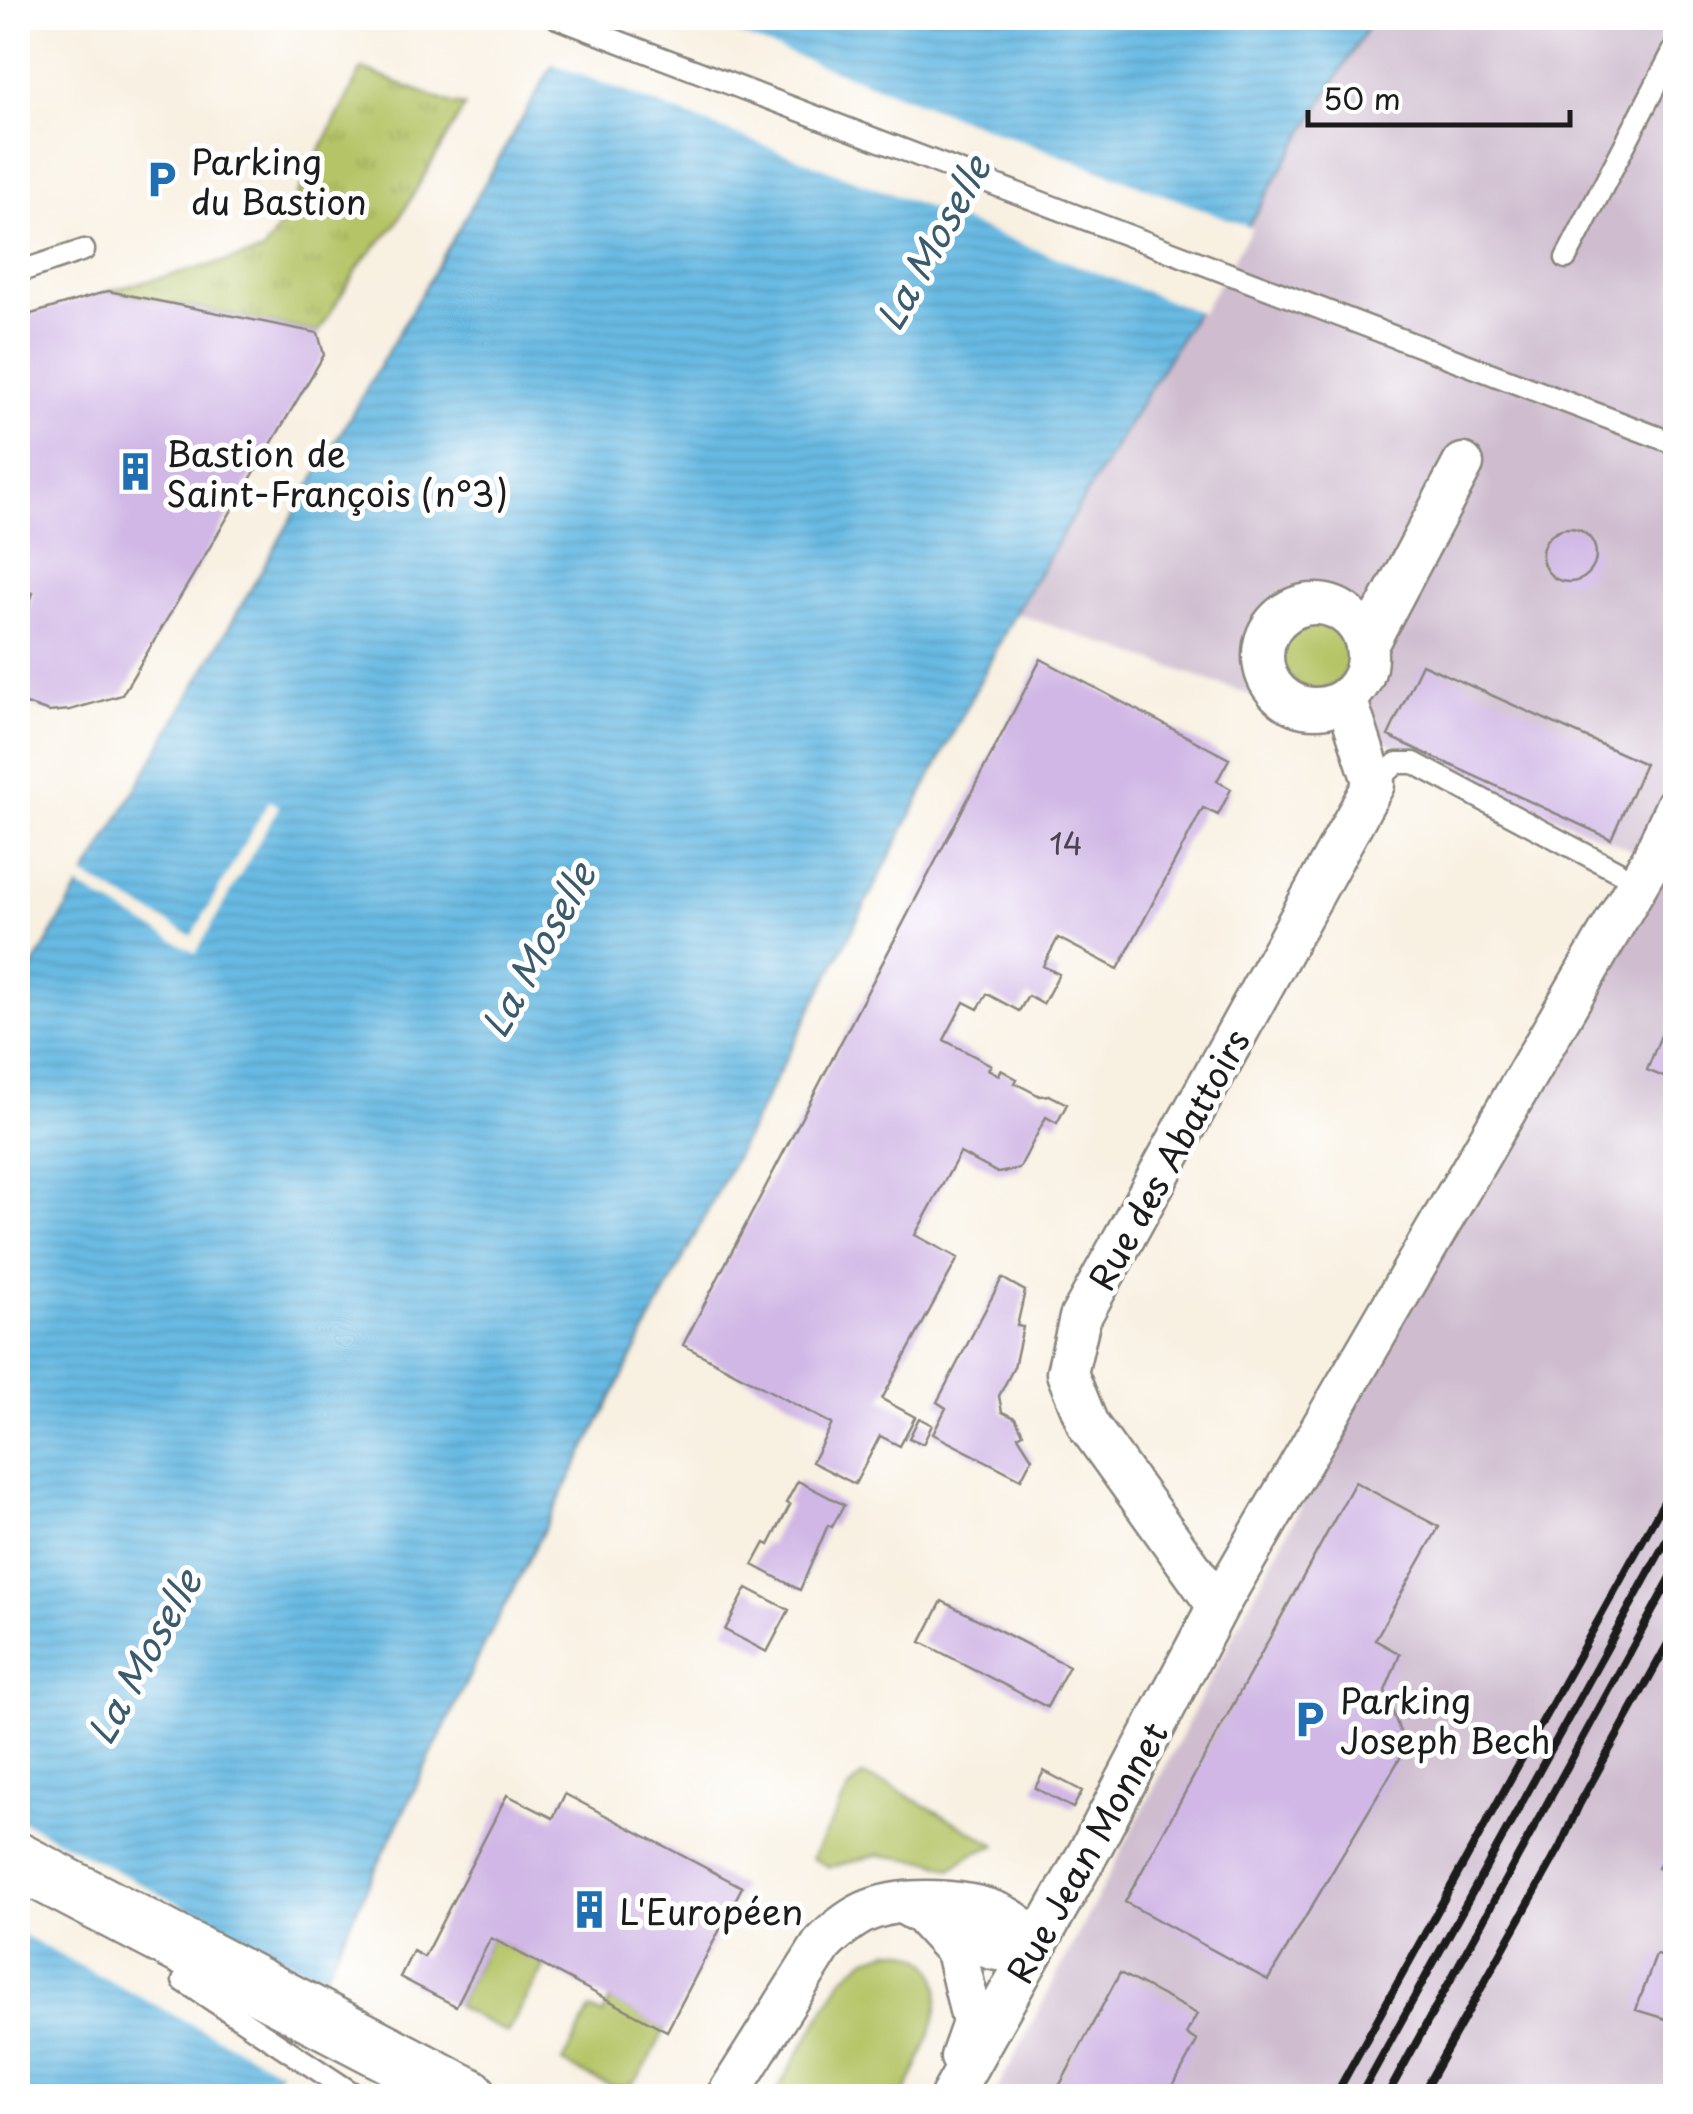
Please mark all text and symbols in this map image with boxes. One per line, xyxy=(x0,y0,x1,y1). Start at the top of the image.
scale bar xyxy=(1308,65,1570,127)
text: 50 m xyxy=(1323,75,1401,120)
place label: Parking du Bastion xyxy=(191,134,367,227)
water label: La Moselle xyxy=(861,143,1004,340)
parking icon: Parking du Bastion xyxy=(140,159,182,201)
place label: Bastion de Saint-François (n°3) xyxy=(166,426,508,519)
building icon: Bastion de Saint-François (n°3) xyxy=(115,451,157,493)
house number: 14 xyxy=(1049,820,1083,865)
water label: La Moselle xyxy=(466,850,609,1047)
street label: Rue des Abattoirs xyxy=(1074,1019,1262,1299)
water label: La Moselle xyxy=(72,1557,215,1754)
place label: Parking Joseph Bech xyxy=(1340,1673,1551,1766)
parking icon: Parking Joseph Bech xyxy=(1289,1698,1331,1740)
street label: Rue Jean Monnet xyxy=(992,1712,1180,1992)
place label: L'Européen xyxy=(619,1884,803,1937)
building icon: L'Européen xyxy=(568,1889,610,1931)

